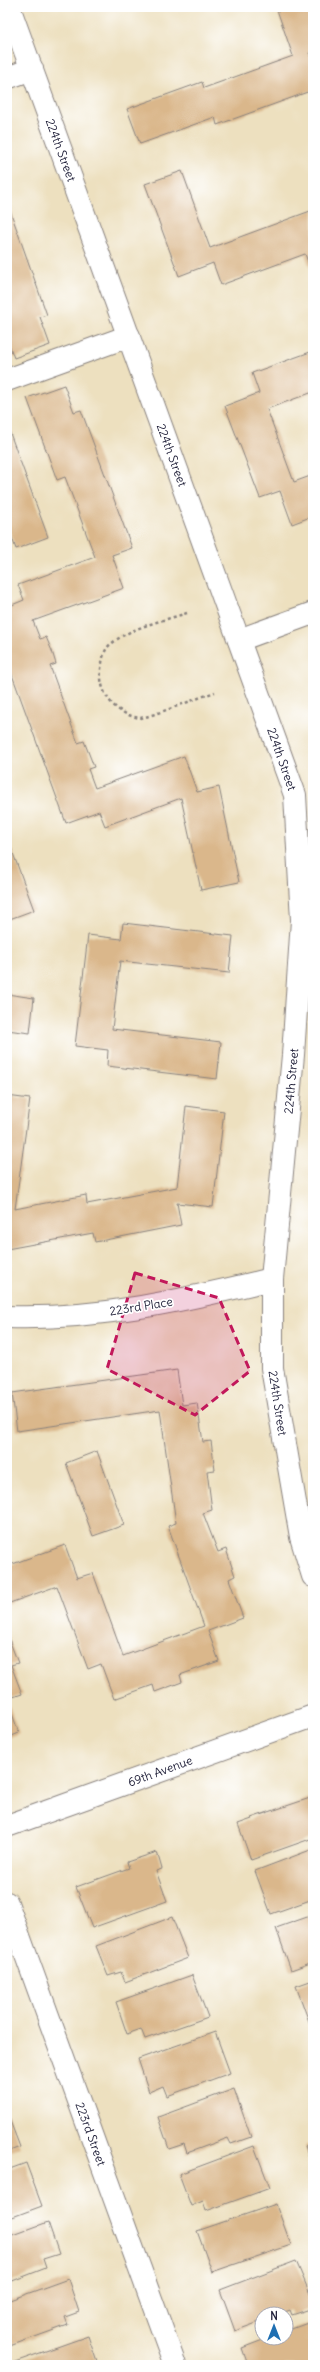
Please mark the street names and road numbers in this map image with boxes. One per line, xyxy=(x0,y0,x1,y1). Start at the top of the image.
street label: 224th Street xyxy=(43,117,79,183)
street label: 224th Street xyxy=(154,422,190,488)
street label: 224th Street xyxy=(264,725,300,793)
street label: 224th Street xyxy=(281,1048,301,1114)
street label: 223rd Place xyxy=(108,1294,174,1318)
street label: 224th Street xyxy=(265,1369,291,1437)
street label: 69th Avenue xyxy=(126,1752,194,1790)
street label: 223rd Street xyxy=(73,2100,109,2168)

